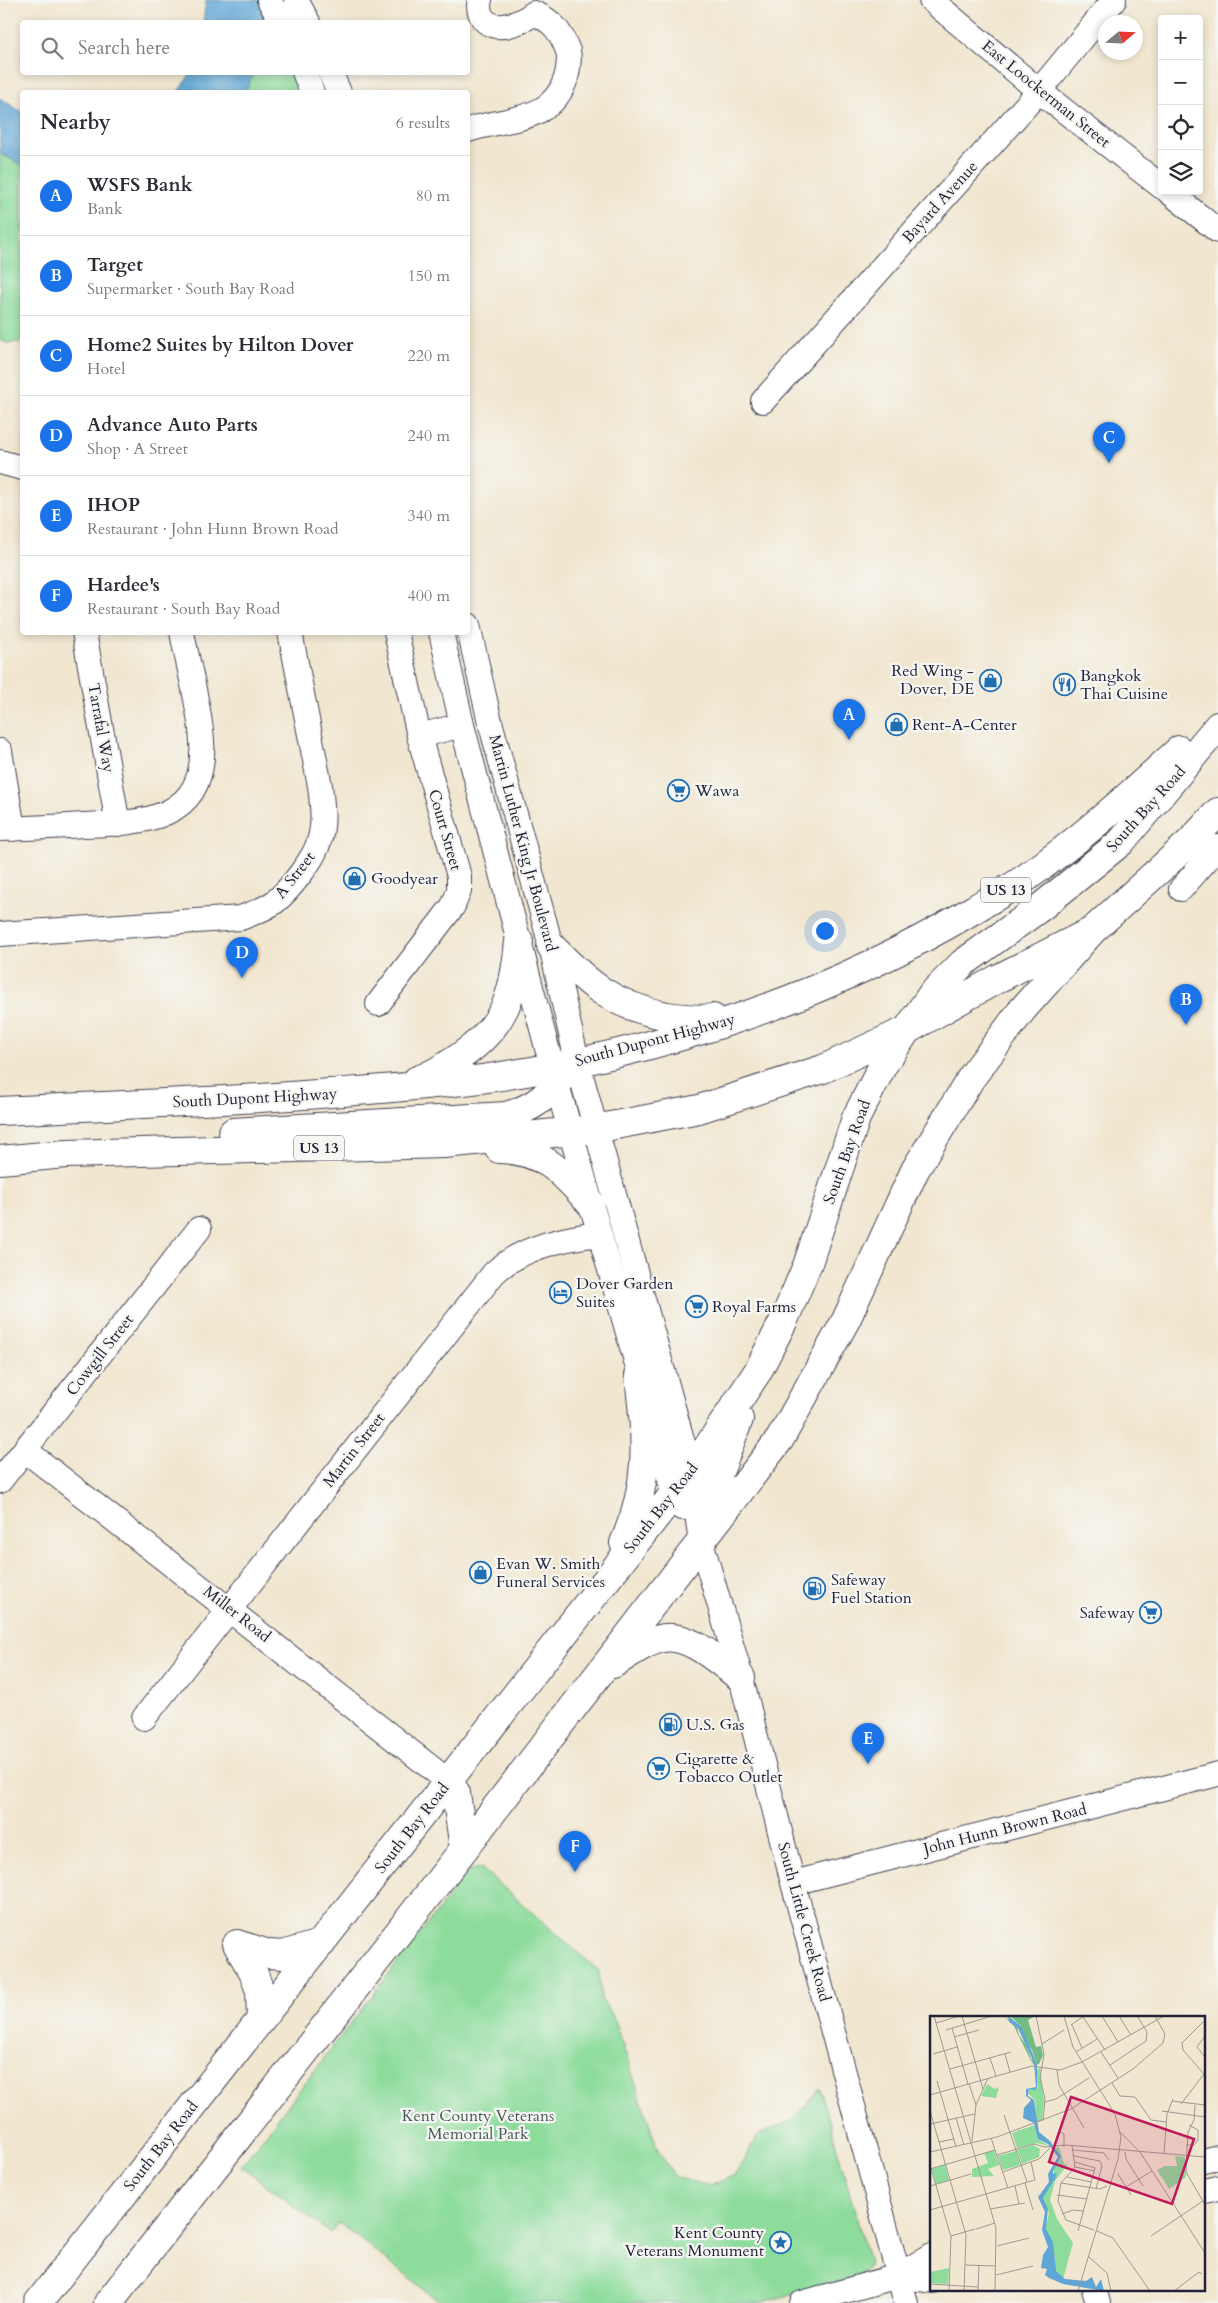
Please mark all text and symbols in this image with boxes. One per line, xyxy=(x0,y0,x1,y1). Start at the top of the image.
north arrow xyxy=(1098,15,1143,60)
map controls xyxy=(1158,15,1203,195)
button: + xyxy=(1158,15,1203,60)
search box xyxy=(20,20,470,75)
icon: search xyxy=(38,34,66,62)
text: Search here xyxy=(78,35,170,61)
street label: East Loockerman Street xyxy=(977,35,1115,153)
button: − xyxy=(1158,60,1203,105)
button: locate xyxy=(1158,105,1203,150)
text: Nearby xyxy=(40,108,111,137)
text: 6 results xyxy=(396,112,450,134)
button: layers xyxy=(1158,150,1203,195)
street label: Bayard Avenue xyxy=(897,156,983,248)
text: WSFS Bank xyxy=(87,172,193,198)
text: A xyxy=(50,185,62,207)
text: 80 m xyxy=(416,185,450,207)
text: Bank xyxy=(87,198,122,220)
text: Target xyxy=(87,252,143,278)
text: B xyxy=(50,265,62,287)
text: 150 m xyxy=(408,265,450,287)
text: Supermarket · South Bay Road xyxy=(87,278,295,300)
text: Home2 Suites by Hilton Dover xyxy=(87,332,353,358)
text: C xyxy=(50,345,62,367)
text: 220 m xyxy=(408,345,450,367)
text: Hotel xyxy=(87,358,125,380)
text: Advance Auto Parts xyxy=(87,412,258,438)
pin: C xyxy=(1093,422,1125,463)
text: D xyxy=(49,425,63,447)
text: 240 m xyxy=(408,425,450,447)
text: Shop · A Street xyxy=(87,438,188,460)
text: IHOP xyxy=(87,492,140,518)
text: E xyxy=(51,505,61,527)
text: 340 m xyxy=(408,505,450,527)
text: Restaurant · John Hunn Brown Road xyxy=(87,518,339,540)
text: Hardee's xyxy=(87,572,160,598)
text: F xyxy=(51,585,61,607)
text: 400 m xyxy=(408,585,450,607)
text: Restaurant · South Bay Road xyxy=(87,598,280,620)
place label: Red Wing - Dover, DE xyxy=(891,660,974,700)
place label: Bangkok Thai Cuisine xyxy=(1080,665,1168,705)
shop icon: Red Wing - Dover, DE xyxy=(978,668,1002,692)
restaurant icon: Bangkok Thai Cuisine xyxy=(1052,673,1076,697)
street label: Tarrafal Way xyxy=(82,682,120,775)
pin: A xyxy=(833,699,865,740)
shop icon: Rent-A-Center xyxy=(884,713,908,737)
place label: Rent-A-Center xyxy=(912,714,1017,736)
street label: Martin Luther King Jr Boulevard xyxy=(483,732,563,954)
street label: South Bay Road xyxy=(1101,761,1191,857)
supermarket icon: Wawa xyxy=(667,779,691,803)
place label: Wawa xyxy=(694,780,739,802)
street label: Court Street xyxy=(423,787,467,873)
street label: A Street xyxy=(270,847,320,903)
shop icon: Goodyear xyxy=(343,867,367,891)
place label: Goodyear xyxy=(371,868,438,890)
road number: US 13 xyxy=(981,878,1031,902)
your location xyxy=(812,918,838,944)
pin: D xyxy=(226,937,258,978)
pin: B xyxy=(1170,984,1202,1025)
street label: South Dupont Highway xyxy=(573,1008,738,1072)
street label: South Dupont Highway xyxy=(172,1083,338,1113)
street label: South Bay Road xyxy=(818,1096,876,1207)
road number: US 13 xyxy=(294,1136,344,1160)
place label: Dover Garden Suites xyxy=(576,1273,673,1313)
hotel icon: Dover Garden Suites xyxy=(548,1281,572,1305)
supermarket icon: Royal Farms xyxy=(684,1295,708,1319)
place label: Royal Farms xyxy=(712,1296,796,1318)
street label: Cowgill Street xyxy=(61,1310,139,1400)
street label: Martin Street xyxy=(318,1408,390,1492)
street label: South Bay Road xyxy=(619,1458,704,1558)
place label: Evan W. Smith Funeral Services xyxy=(496,1553,605,1593)
shop icon: Evan W. Smith Funeral Services xyxy=(468,1561,492,1585)
place label: Safeway Fuel Station xyxy=(831,1569,912,1609)
fuel station icon: Safeway Fuel Station xyxy=(803,1577,827,1601)
street label: Miller Road xyxy=(199,1581,276,1648)
supermarket icon: Safeway xyxy=(1139,1601,1163,1625)
place label: Safeway xyxy=(1080,1602,1136,1624)
fuel station icon: U.S. Gas xyxy=(658,1713,682,1737)
place label: U.S. Gas xyxy=(686,1714,744,1736)
pin: E xyxy=(852,1723,884,1764)
place label: Cigarette & Tobacco Outlet xyxy=(675,1748,782,1788)
supermarket icon: Cigarette & Tobacco Outlet xyxy=(647,1756,671,1780)
street label: South Bay Road xyxy=(370,1778,455,1878)
street label: John Hunn Brown Road xyxy=(919,1798,1089,1860)
pin: F xyxy=(559,1831,591,1872)
street label: South Little Creek Road xyxy=(772,1840,836,2005)
inset map xyxy=(930,2016,1206,2290)
street label: South Bay Road xyxy=(119,2096,204,2196)
park label: Kent County Veterans Memorial Park xyxy=(402,2105,554,2145)
place label: Kent County Veterans Monument xyxy=(625,2222,765,2262)
place icon: Kent County Veterans Monument xyxy=(768,2230,792,2254)

